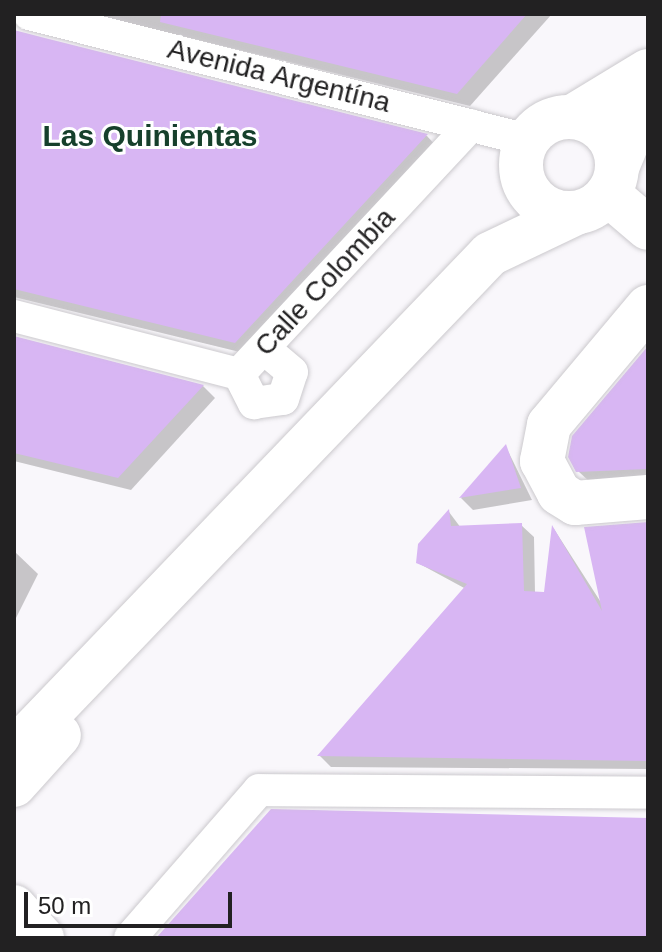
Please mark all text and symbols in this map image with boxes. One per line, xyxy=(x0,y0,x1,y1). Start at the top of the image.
street label: Avenida Argentína xyxy=(163,32,395,120)
district label: Las Quinientas xyxy=(42,118,258,154)
street label: Calle Colombia xyxy=(248,201,402,363)
scale bar xyxy=(28,876,236,926)
text: 50 m xyxy=(38,892,91,919)

